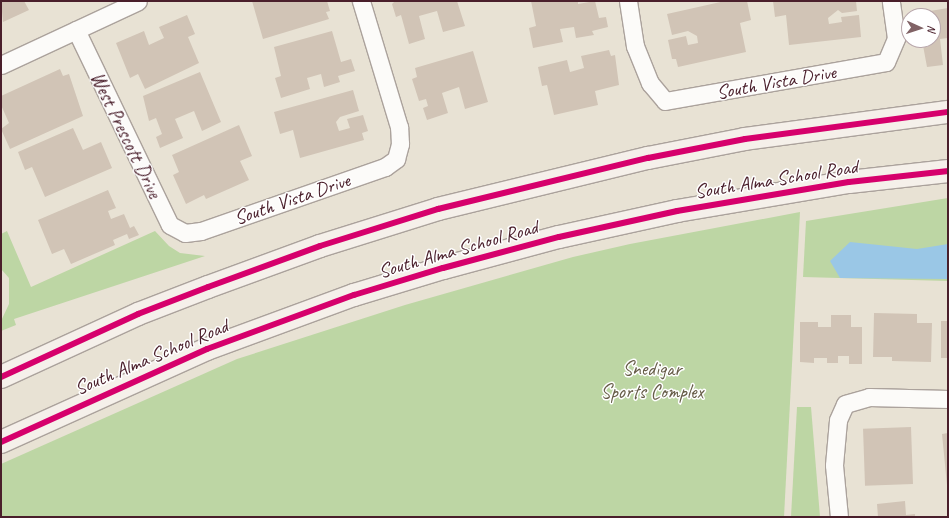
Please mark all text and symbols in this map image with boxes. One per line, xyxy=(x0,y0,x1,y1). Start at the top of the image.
north arrow xyxy=(901,8,941,48)
text: N xyxy=(925,25,939,32)
street label: South Vista Drive xyxy=(715,60,837,104)
street label: West Prescott Drive xyxy=(85,68,167,202)
street label: South Alma School Road xyxy=(693,154,859,204)
street label: South Vista Drive xyxy=(231,168,353,230)
street label: South Alma School Road xyxy=(375,215,541,283)
street label: South Alma School Road xyxy=(70,314,232,400)
park label: Snedigar Sports Complex xyxy=(601,356,703,403)

